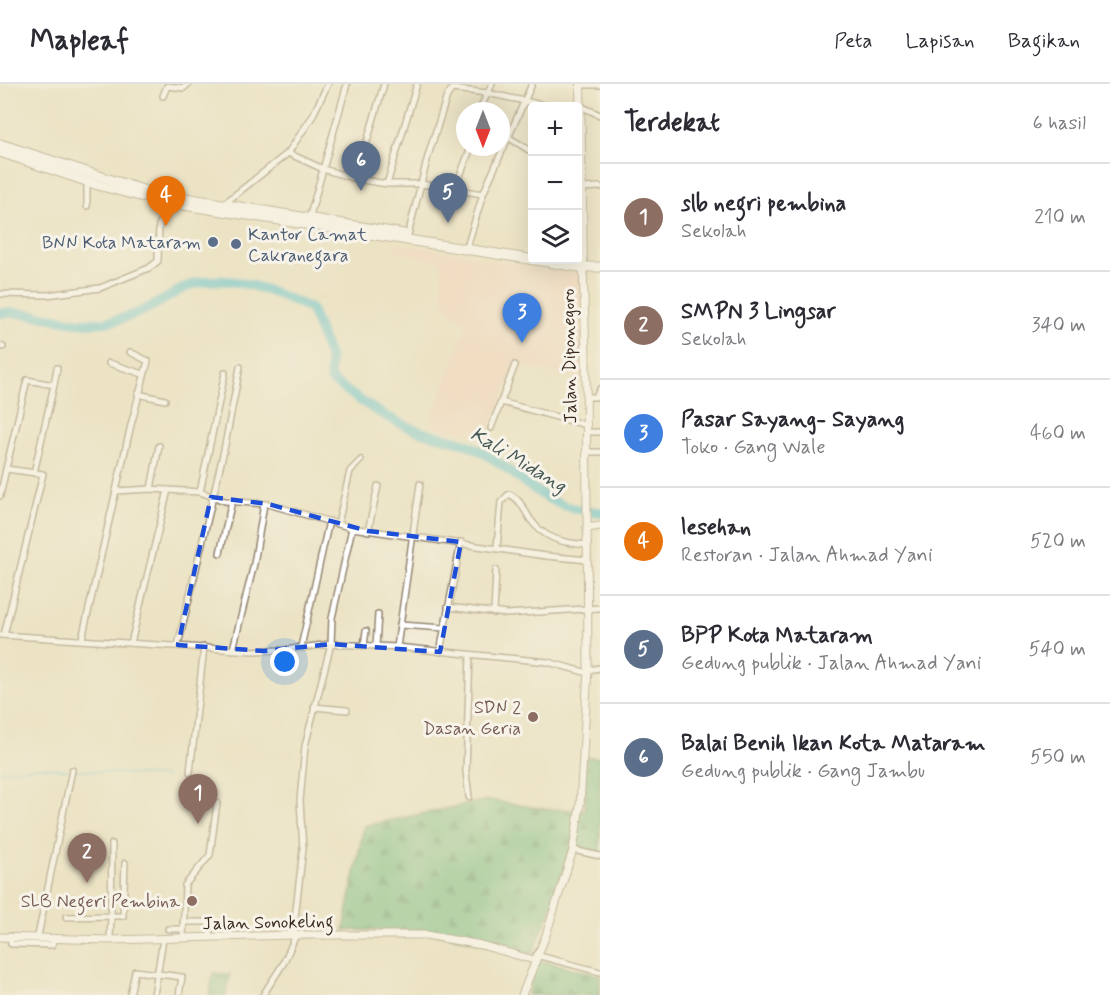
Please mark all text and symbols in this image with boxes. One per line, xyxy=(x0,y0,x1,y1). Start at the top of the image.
text: Mapleaf xyxy=(30,23,129,60)
text: Peta xyxy=(834,27,873,55)
text: Lapisan xyxy=(906,27,975,55)
text: Bagikan xyxy=(1008,27,1080,55)
north arrow xyxy=(456,102,510,156)
map controls xyxy=(528,102,582,264)
button: + xyxy=(528,102,582,156)
text: Terdekat xyxy=(624,106,720,140)
text: 6 hasil xyxy=(1033,110,1086,137)
pin: 6 xyxy=(342,141,380,191)
button: − xyxy=(528,156,582,210)
pin: 5 xyxy=(428,174,468,223)
pin: 4 xyxy=(146,176,186,226)
text: slb negri pembina xyxy=(681,190,846,218)
text: 1 xyxy=(639,204,648,231)
text: 210 m xyxy=(1034,204,1086,231)
button: layers xyxy=(528,210,582,264)
text: Sekolah xyxy=(681,218,747,245)
place label: Kantor Camat Cakranegara xyxy=(248,223,368,270)
place label: BNN Kota Mataram xyxy=(42,231,201,255)
marker: BNN Kota Mataram xyxy=(206,235,220,249)
marker: Kantor Camat Cakranegara xyxy=(229,237,243,251)
street label: Jalan Diponegoro xyxy=(557,288,583,424)
pin: 3 xyxy=(502,294,542,343)
text: SMPN 3 Lingsar xyxy=(681,298,836,326)
text: 2 xyxy=(639,312,648,339)
text: 340 m xyxy=(1031,312,1086,339)
text: Sekolah xyxy=(681,326,747,353)
text: Pasar Sayang- Sayang xyxy=(681,406,904,434)
text: 3 xyxy=(639,420,648,447)
text: 460 m xyxy=(1030,420,1086,447)
water label: Kali Midang xyxy=(465,421,572,500)
text: Toko · Gang Wale xyxy=(681,434,825,461)
text: lesehan xyxy=(681,514,751,542)
text: 4 xyxy=(638,528,649,555)
text: 520 m xyxy=(1030,528,1086,555)
text: Restoran · Jalan Ahmad Yani xyxy=(681,542,932,569)
text: BPP Kota Mataram xyxy=(681,622,873,650)
text: 5 xyxy=(638,636,650,663)
text: 540 m xyxy=(1029,636,1086,663)
your location xyxy=(270,647,299,676)
text: Gedung publik · Jalan Ahmad Yani xyxy=(681,650,981,677)
place label: SDN 2 Dasan Geria xyxy=(423,696,521,741)
marker: SDN 2 Dasan Geria xyxy=(526,710,540,724)
text: Balai Benih Ikan Kota Mataram xyxy=(681,730,985,758)
text: 6 xyxy=(638,744,649,771)
text: 550 m xyxy=(1030,744,1086,771)
text: Gedung publik · Gang Jambu xyxy=(681,758,925,785)
pin: 1 xyxy=(178,774,218,824)
pin: 2 xyxy=(68,834,106,883)
place label: SLB Negeri Pembina xyxy=(21,890,180,916)
marker: SLB Negeri Pembina xyxy=(185,894,199,908)
street label: Jalan Sonokeling xyxy=(202,910,334,938)

